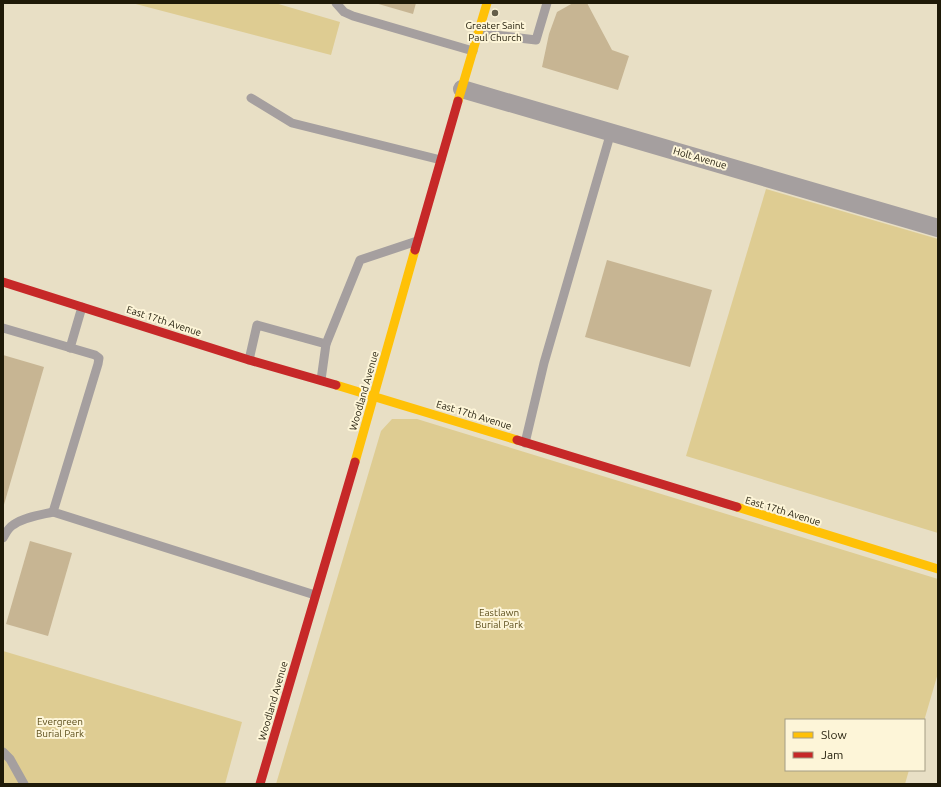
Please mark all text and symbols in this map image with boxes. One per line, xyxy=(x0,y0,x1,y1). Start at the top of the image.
marker: Greater Saint Paul Church xyxy=(490,8,500,18)
place label: Greater Saint Paul Church xyxy=(465,20,525,43)
street label: Holt Avenue xyxy=(672,145,728,171)
street label: East 17th Avenue xyxy=(125,304,203,338)
street label: Woodland Avenue xyxy=(347,350,381,432)
street label: East 17th Avenue xyxy=(435,398,513,432)
street label: East 17th Avenue xyxy=(744,494,822,528)
park label: Eastlawn Burial Park xyxy=(475,607,523,630)
street label: Woodland Avenue xyxy=(256,660,290,742)
park label: Evergreen Burial Park xyxy=(36,716,84,739)
legend xyxy=(785,719,925,771)
text: Slow xyxy=(821,728,847,741)
text: Jam xyxy=(821,748,843,761)

